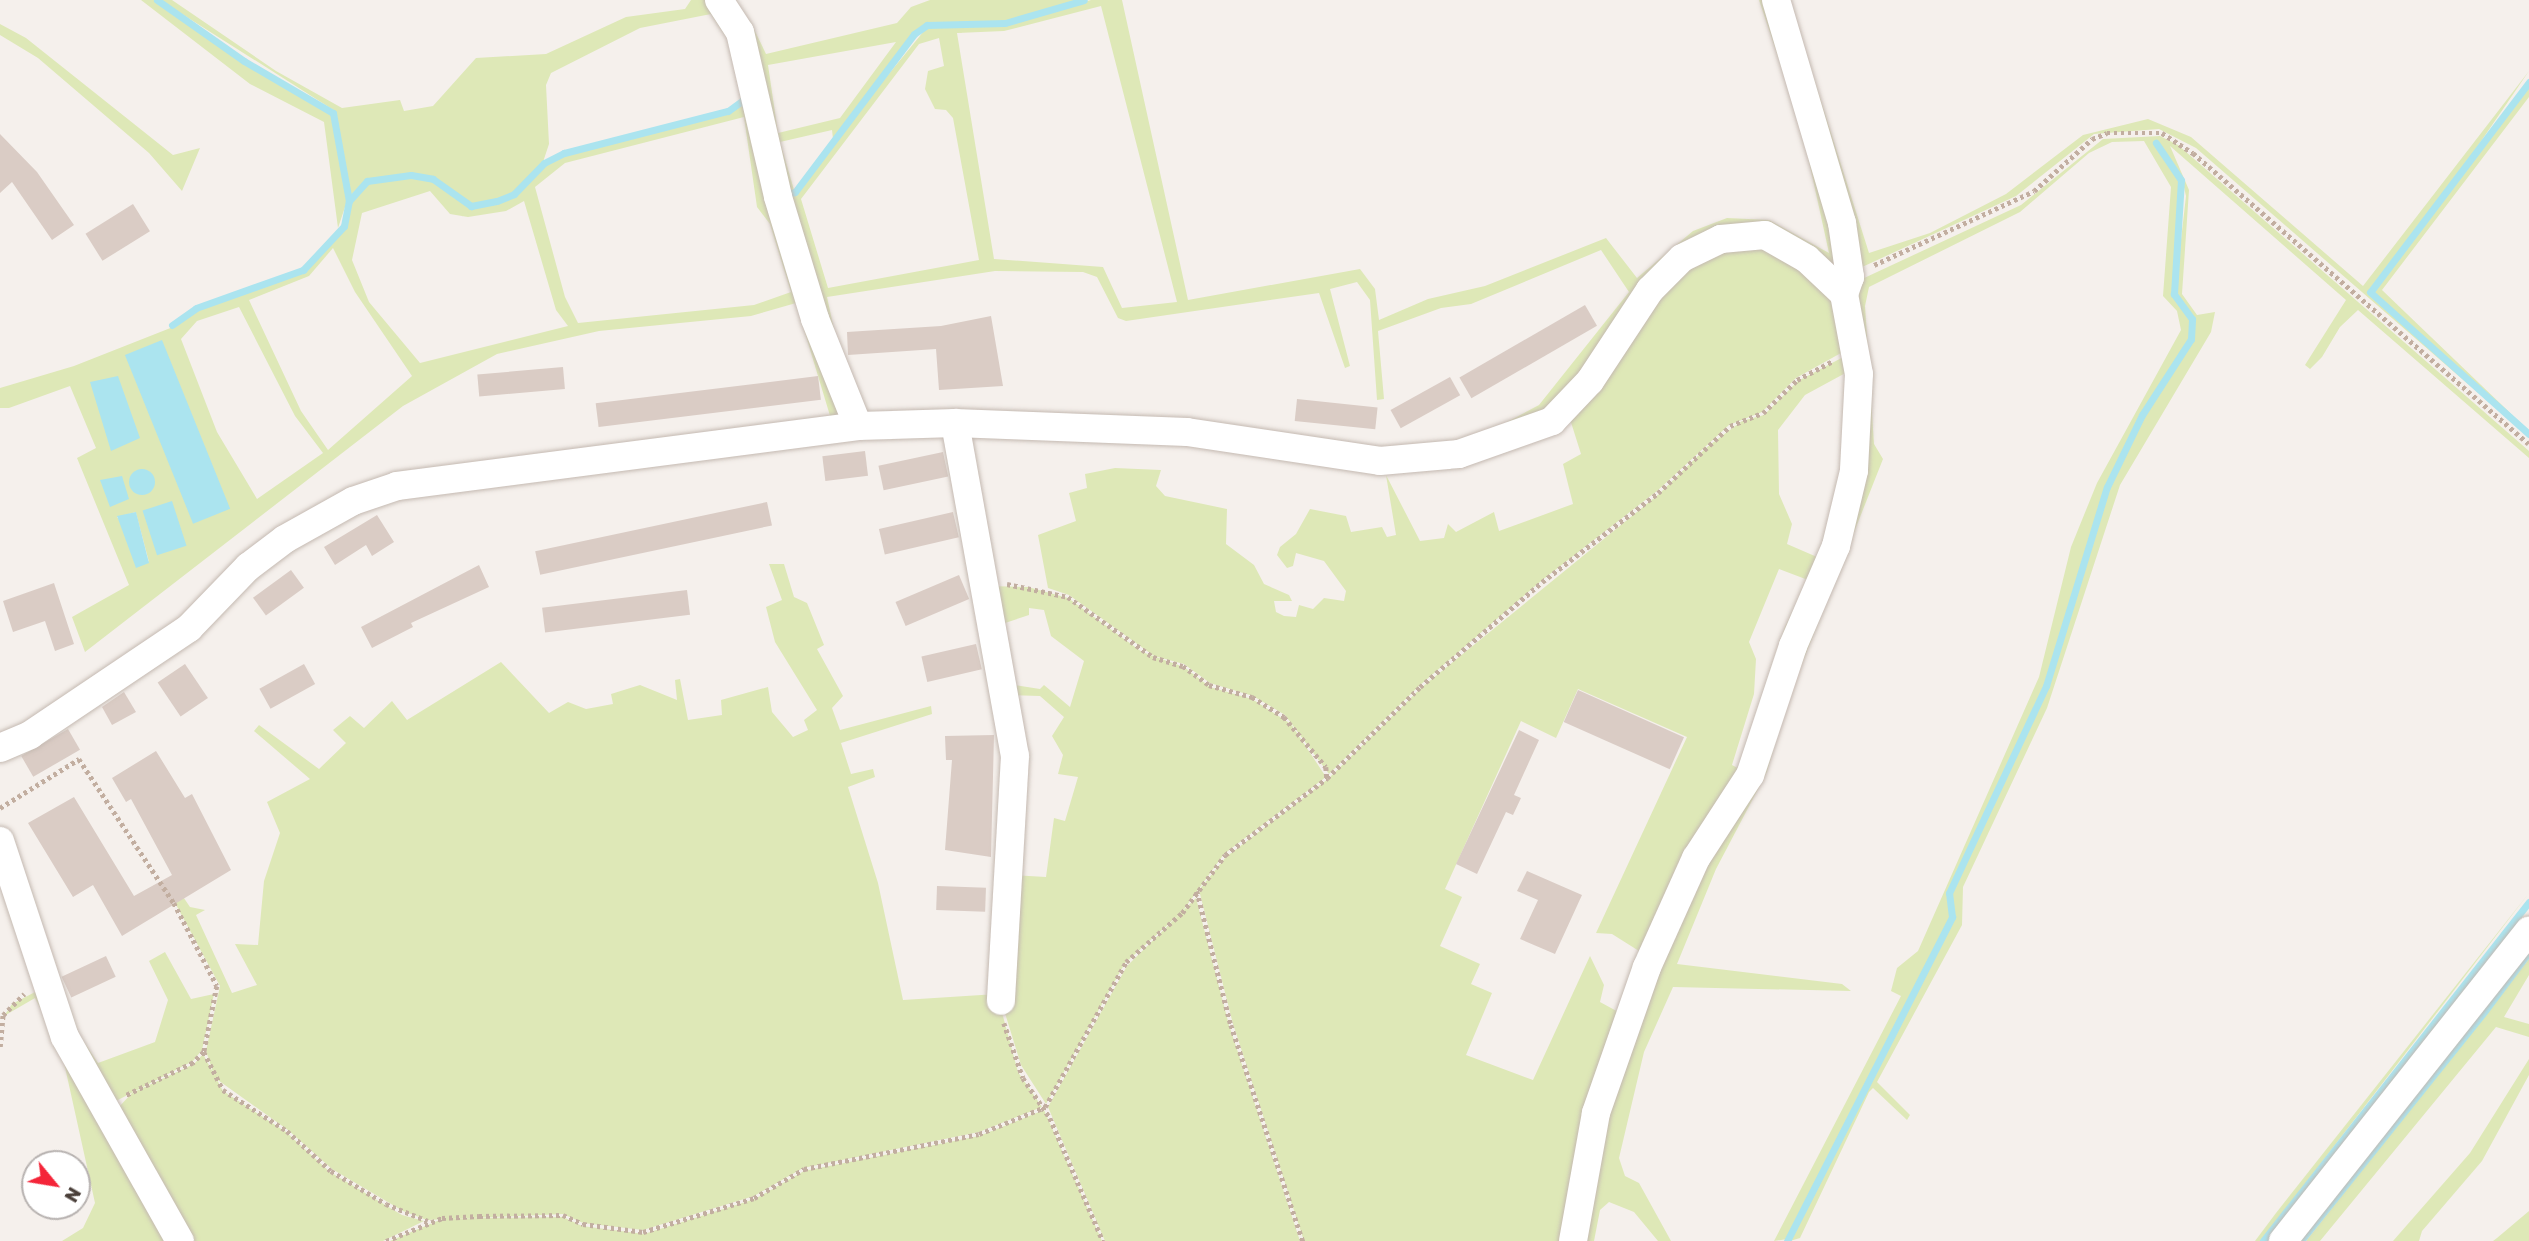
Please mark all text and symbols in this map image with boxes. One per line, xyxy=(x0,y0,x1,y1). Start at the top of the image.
north arrow xyxy=(21,1150,91,1220)
text: N xyxy=(60,1183,86,1206)

